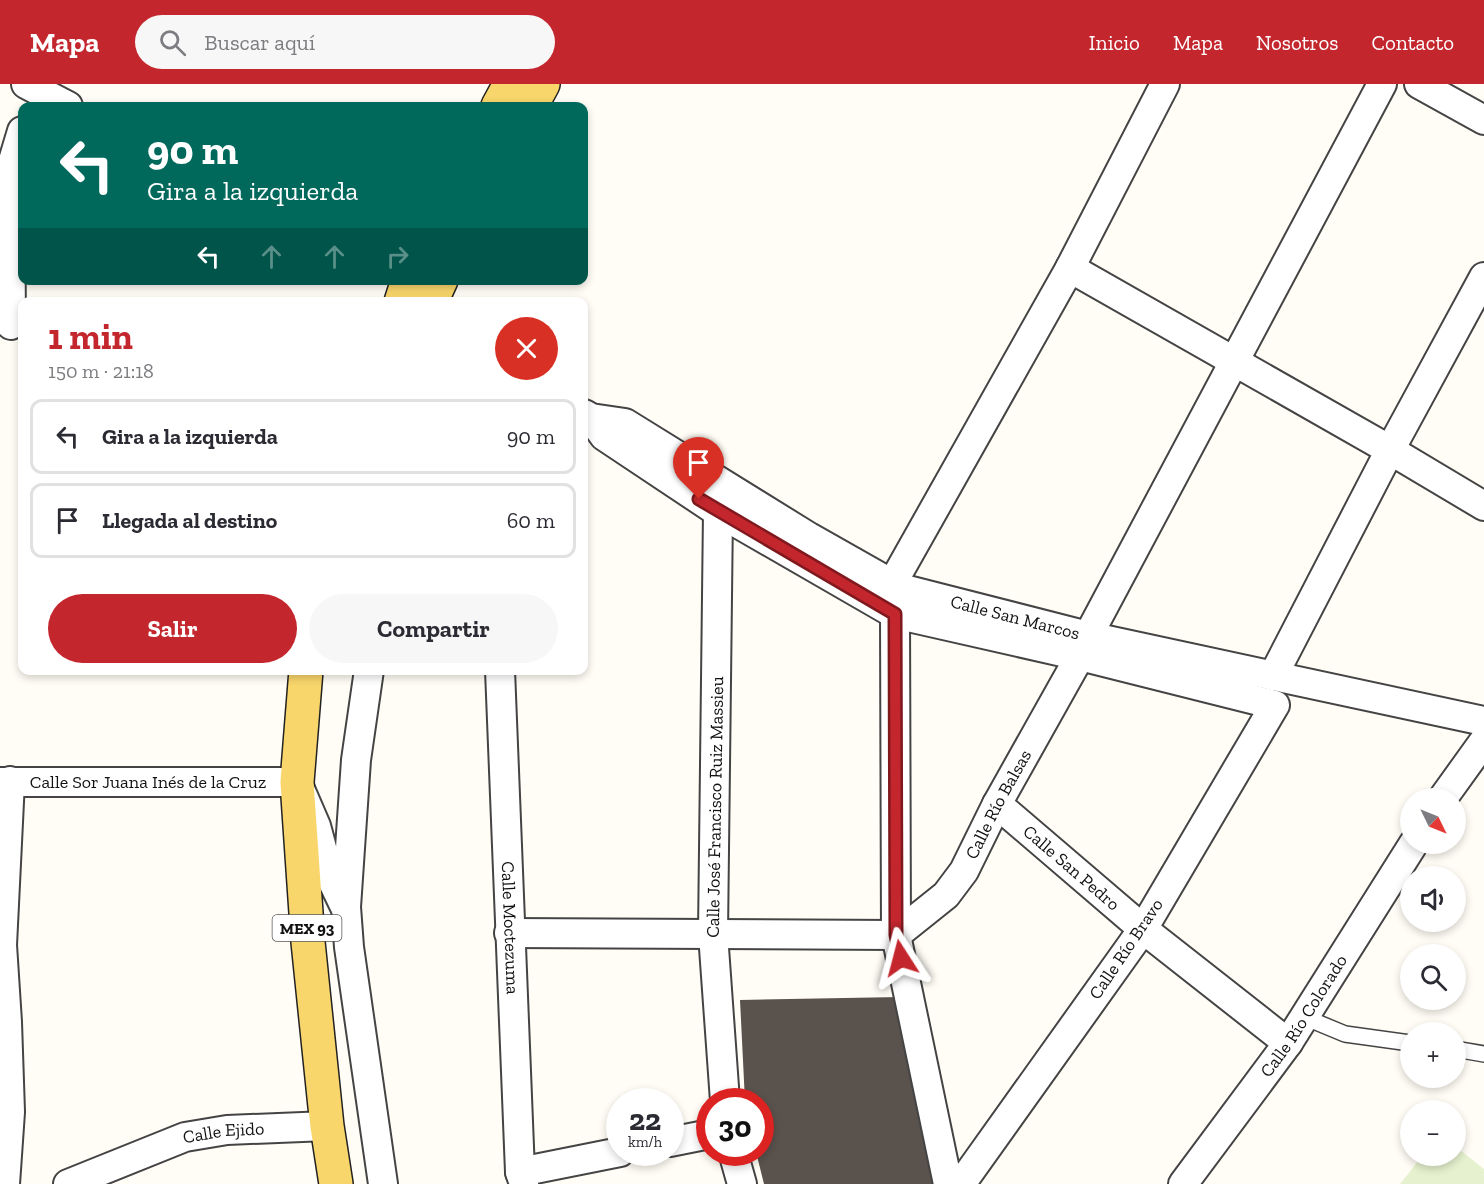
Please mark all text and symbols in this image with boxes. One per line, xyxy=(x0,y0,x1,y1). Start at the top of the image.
search box xyxy=(135,15,555,69)
text: Mapa xyxy=(30,26,99,59)
icon: search xyxy=(156,26,189,59)
text: Buscar aquí xyxy=(204,29,315,56)
text: Inicio xyxy=(1089,30,1140,55)
text: Mapa xyxy=(1173,30,1223,55)
text: Nosotros xyxy=(1256,30,1338,55)
text: Contacto xyxy=(1371,30,1454,55)
text: 90 m xyxy=(147,124,238,175)
icon: left xyxy=(48,126,126,204)
text: Gira a la izquierda xyxy=(147,175,358,207)
icon: left xyxy=(192,240,225,273)
icon: ahead xyxy=(255,240,288,273)
icon: ahead xyxy=(318,240,351,273)
icon: right xyxy=(381,240,414,273)
text: 1 min xyxy=(48,315,133,358)
button: close xyxy=(495,317,558,380)
text: 150 m · 21:18 xyxy=(48,359,154,383)
icon: left xyxy=(51,420,84,453)
text: Gira a la izquierda xyxy=(102,423,278,450)
text: 90 m xyxy=(507,423,555,450)
pin xyxy=(673,437,724,499)
icon: arrive xyxy=(682,446,715,479)
icon: arrive xyxy=(51,504,84,537)
text: Llegada al destino xyxy=(102,507,277,534)
text: 60 m xyxy=(507,507,555,534)
street label: Calle San Marcos xyxy=(948,590,1082,644)
button: Salir xyxy=(48,594,297,663)
button: Compartir xyxy=(309,594,558,663)
street label: Calle José Francisco Ruiz Massieu xyxy=(702,676,728,938)
street label: Calle Río Balsas xyxy=(961,746,1036,863)
street label: Calle Sor Juana Inés de la Cruz xyxy=(30,771,266,793)
north arrow xyxy=(1400,788,1466,854)
map controls xyxy=(1400,788,1466,1166)
street label: Calle San Pedro xyxy=(1019,820,1124,915)
street label: Calle Moctezuma xyxy=(497,861,524,995)
button: sound xyxy=(1400,866,1466,932)
street label: Calle Río Bravo xyxy=(1084,894,1168,1004)
road number: MEX 93 xyxy=(272,915,342,941)
position arrow xyxy=(869,926,933,990)
button: search xyxy=(1400,944,1466,1010)
street label: Calle Río Colorado xyxy=(1255,951,1352,1082)
button: + xyxy=(1400,1022,1466,1088)
speed limit sign: 30 xyxy=(696,1088,774,1166)
button: − xyxy=(1400,1100,1466,1166)
text: 22 xyxy=(629,1102,661,1138)
street label: Calle Ejido xyxy=(181,1118,265,1148)
text: km/h xyxy=(628,1133,662,1151)

